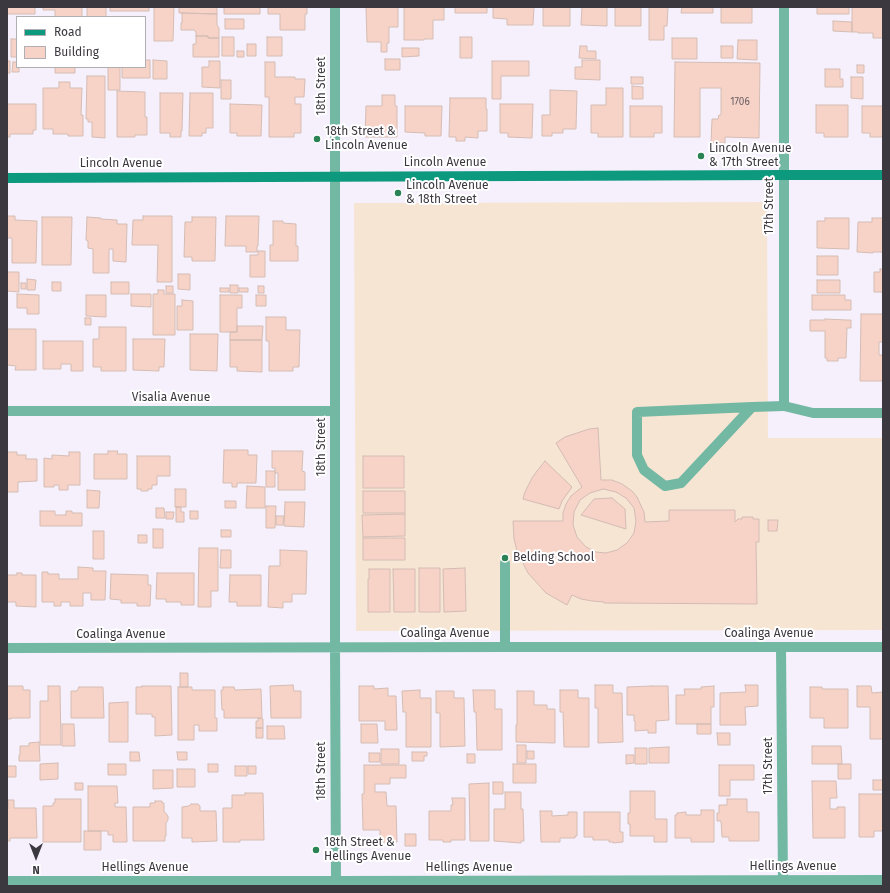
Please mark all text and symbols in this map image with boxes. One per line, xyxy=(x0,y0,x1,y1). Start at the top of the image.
legend xyxy=(16,16,146,68)
text: Road xyxy=(54,25,82,39)
text: Building xyxy=(54,45,99,59)
street label: 18th Street xyxy=(315,57,329,115)
house number: 1706 xyxy=(730,96,750,108)
place label: 18th Street & Lincoln Avenue xyxy=(325,125,407,153)
marker: 18th Street & Lincoln Avenue xyxy=(312,134,322,144)
place label: Lincoln Avenue & 17th Street xyxy=(709,142,791,170)
marker: Lincoln Avenue & 17th Street xyxy=(696,151,706,161)
street label: Lincoln Avenue xyxy=(404,156,486,170)
street label: Lincoln Avenue xyxy=(80,157,162,171)
street label: 17th Street xyxy=(763,177,777,235)
place label: Lincoln Avenue & 18th Street xyxy=(406,179,488,207)
marker: Lincoln Avenue & 18th Street xyxy=(393,188,403,198)
street label: Visalia Avenue xyxy=(132,391,210,405)
street label: 18th Street xyxy=(315,418,329,476)
place label: Belding School xyxy=(513,551,594,565)
marker: Belding School xyxy=(500,553,510,563)
street label: Coalinga Avenue xyxy=(400,627,490,641)
street label: Coalinga Avenue xyxy=(724,627,814,641)
street label: Coalinga Avenue xyxy=(76,628,166,642)
street label: 17th Street xyxy=(762,737,776,795)
street label: 18th Street xyxy=(315,742,329,800)
place label: 18th Street & Hellings Avenue xyxy=(324,836,411,864)
north arrow xyxy=(16,837,56,877)
marker: 18th Street & Hellings Avenue xyxy=(311,845,321,855)
street label: Hellings Avenue xyxy=(750,860,836,874)
street label: Hellings Avenue xyxy=(102,861,188,875)
street label: Hellings Avenue xyxy=(426,861,512,875)
text: N xyxy=(32,863,40,876)

